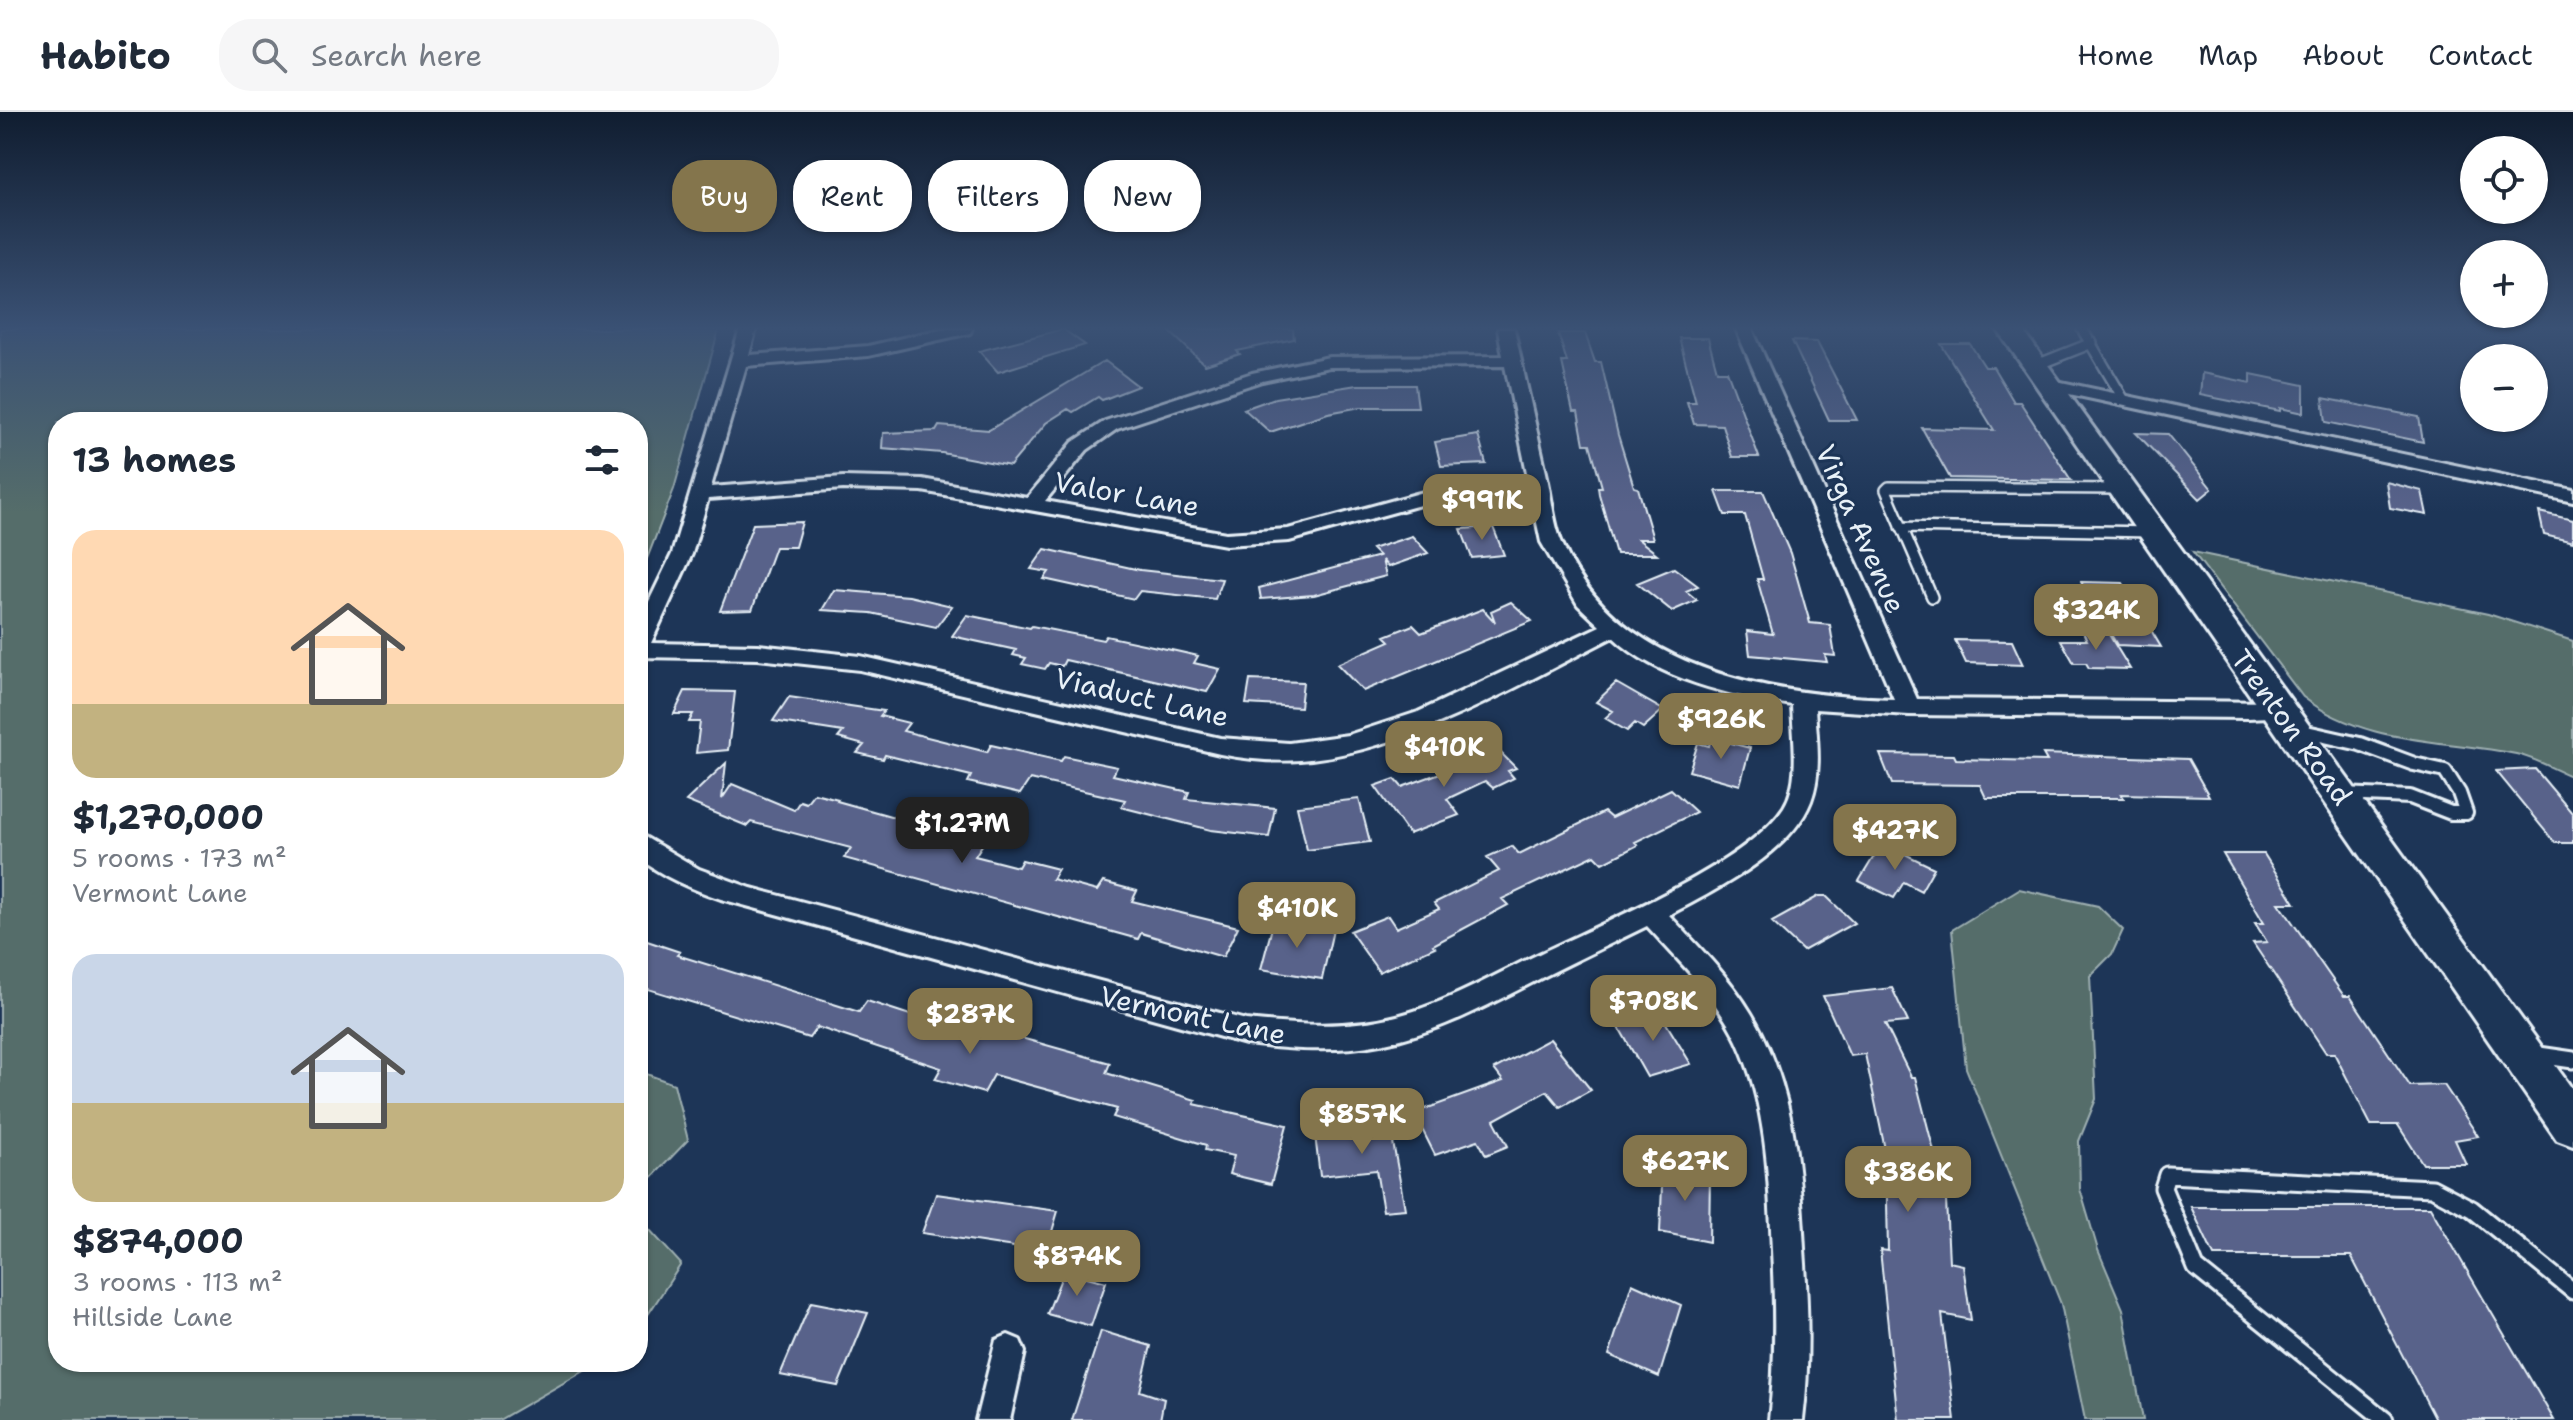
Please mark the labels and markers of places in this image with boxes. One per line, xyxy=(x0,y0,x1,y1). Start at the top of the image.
pin: $991K xyxy=(1426,474,1538,542)
pin: $324K xyxy=(2040,584,2152,652)
pin: $926K xyxy=(1665,693,1777,761)
pin: $410K xyxy=(1388,721,1500,789)
pin: $1.27M xyxy=(897,797,1027,865)
pin: $427K xyxy=(1839,804,1951,872)
pin: $410K xyxy=(1241,882,1353,950)
pin: $708K xyxy=(1597,975,1709,1043)
pin: $287K xyxy=(914,988,1026,1056)
pin: $857K xyxy=(1306,1088,1418,1156)
pin: $627K xyxy=(1629,1135,1741,1203)
pin: $386K xyxy=(1852,1146,1964,1214)
pin: $874K xyxy=(1021,1230,1133,1298)

